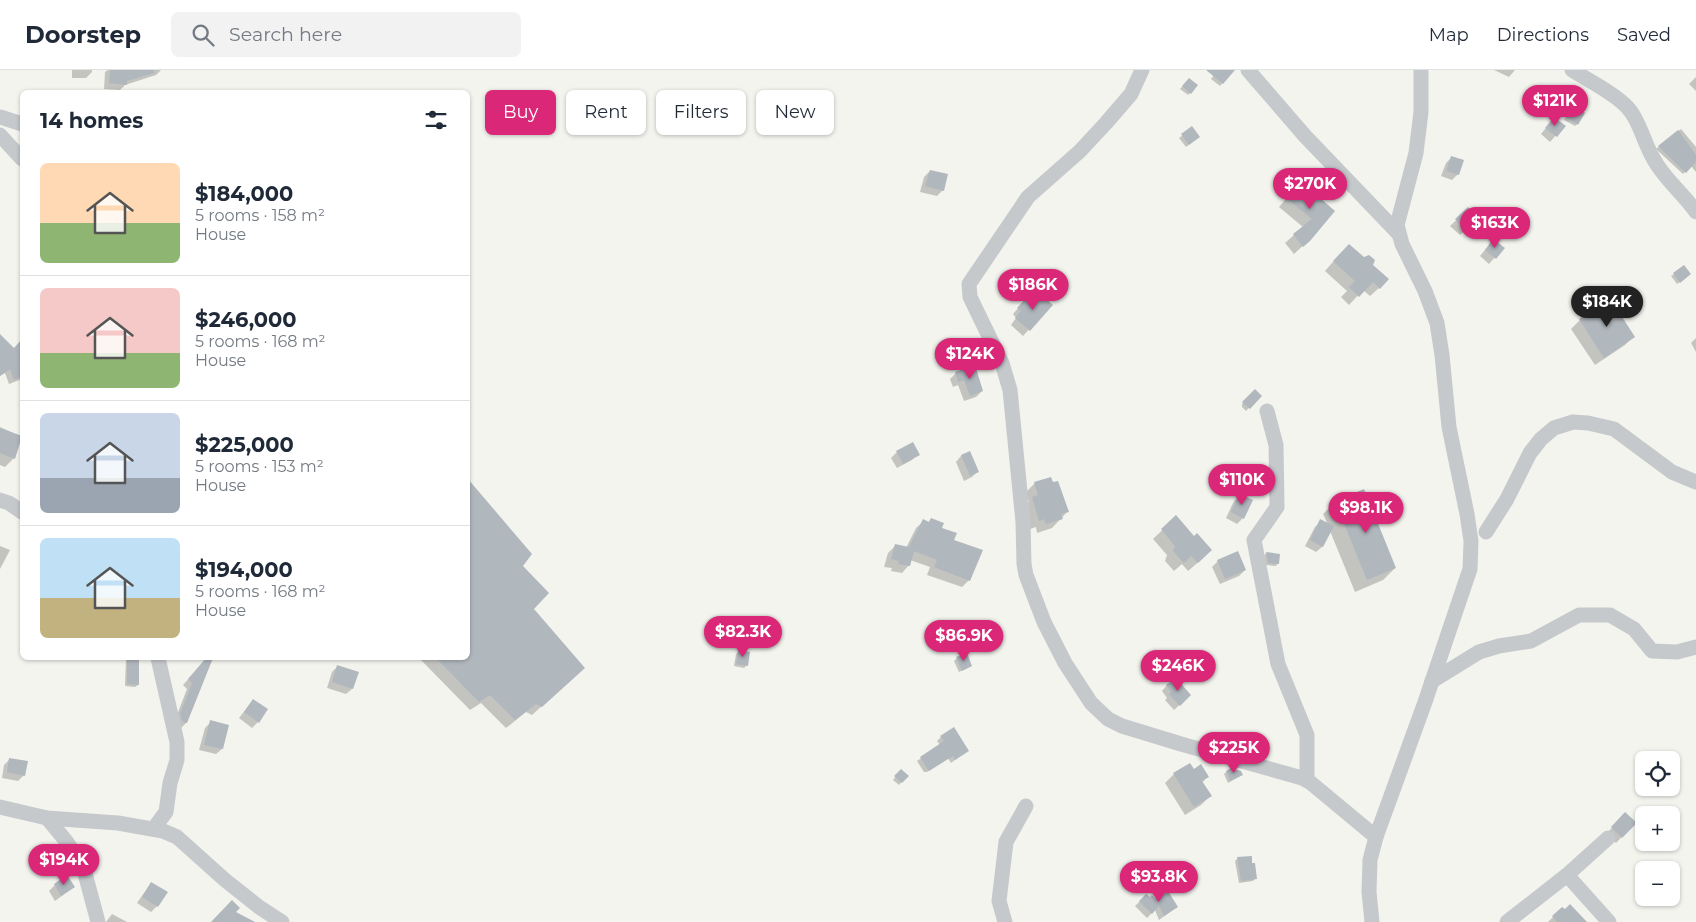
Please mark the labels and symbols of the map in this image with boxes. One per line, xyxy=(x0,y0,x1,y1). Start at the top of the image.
pin: $121K xyxy=(1520,85,1590,127)
pin: $270K xyxy=(1275,168,1345,210)
pin: $163K xyxy=(1460,206,1530,249)
pin: $186K xyxy=(998,268,1068,311)
pin: $184K xyxy=(1572,286,1642,328)
pin: $124K xyxy=(935,338,1005,380)
pin: $110K xyxy=(1207,464,1277,506)
pin: $98.1K xyxy=(1325,492,1407,534)
pin: $82.3K xyxy=(702,616,784,658)
pin: $86.9K xyxy=(923,620,1005,662)
pin: $246K xyxy=(1143,650,1213,692)
pin: $225K xyxy=(1199,732,1269,774)
pin: $194K xyxy=(29,844,99,886)
pin: $93.8K xyxy=(1118,860,1200,903)

